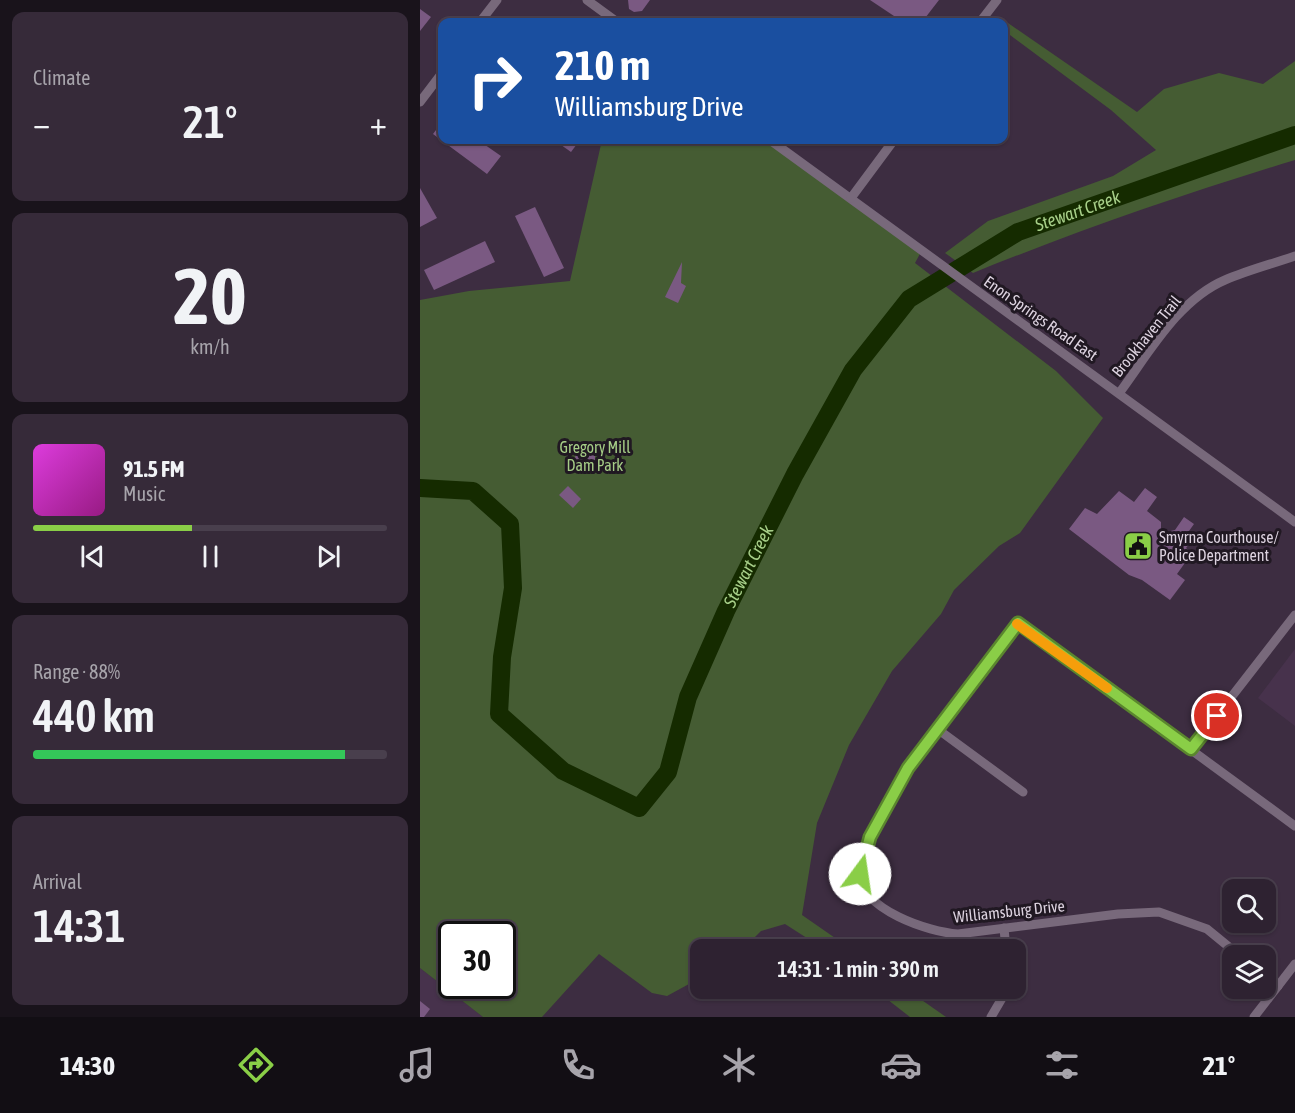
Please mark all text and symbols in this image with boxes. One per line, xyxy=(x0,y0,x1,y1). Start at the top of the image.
text: 210 m xyxy=(555,41,650,89)
icon: right xyxy=(456,42,534,120)
text: Climate xyxy=(33,66,90,89)
text: Williamsburg Drive xyxy=(555,91,744,122)
text: 21° xyxy=(183,96,237,148)
text: − xyxy=(33,104,50,142)
text: + xyxy=(370,104,387,142)
water label: Stewart Creek xyxy=(1031,186,1124,236)
text: 20 xyxy=(173,251,247,341)
street label: Enon Springs Road East xyxy=(980,272,1102,365)
street label: Brookhaven Trail xyxy=(1108,291,1185,380)
text: km/h xyxy=(190,335,230,358)
park label: Gregory Mill Dam Park xyxy=(560,438,631,474)
text: 91.5 FM xyxy=(123,456,185,482)
text: Music xyxy=(123,482,165,505)
water label: Stewart Creek xyxy=(718,520,778,611)
place label: Smyrna Courthouse/ Police Department xyxy=(1159,528,1279,565)
public building icon: Smyrna Courthouse/ Police Department xyxy=(1122,530,1154,562)
icon: previous xyxy=(76,540,109,573)
icon: pause xyxy=(194,540,227,573)
icon: next xyxy=(312,540,345,573)
text: Range · 88% xyxy=(33,660,120,683)
text: 440 km xyxy=(33,690,155,742)
pin xyxy=(1191,690,1242,741)
icon: arrive xyxy=(1200,699,1233,732)
position arrow xyxy=(828,842,892,906)
text: Arrival xyxy=(33,870,82,893)
map controls xyxy=(1222,879,1276,999)
button: search xyxy=(1222,879,1276,933)
street label: Williamsburg Drive xyxy=(952,896,1066,927)
text: 14:31 xyxy=(33,900,126,952)
speed limit sign: 30 xyxy=(438,921,516,999)
button: layers xyxy=(1222,945,1276,999)
text: 14:31 · 1 min · 390 m xyxy=(777,956,939,982)
icon: directions xyxy=(235,1044,277,1086)
icon: music xyxy=(396,1044,438,1086)
icon: phone xyxy=(557,1044,599,1086)
icon: climate xyxy=(718,1044,760,1086)
icon: car xyxy=(880,1044,922,1086)
icon: filters xyxy=(1041,1044,1083,1086)
text: 14:30 xyxy=(60,1050,115,1081)
text: 21° xyxy=(1202,1050,1235,1081)

